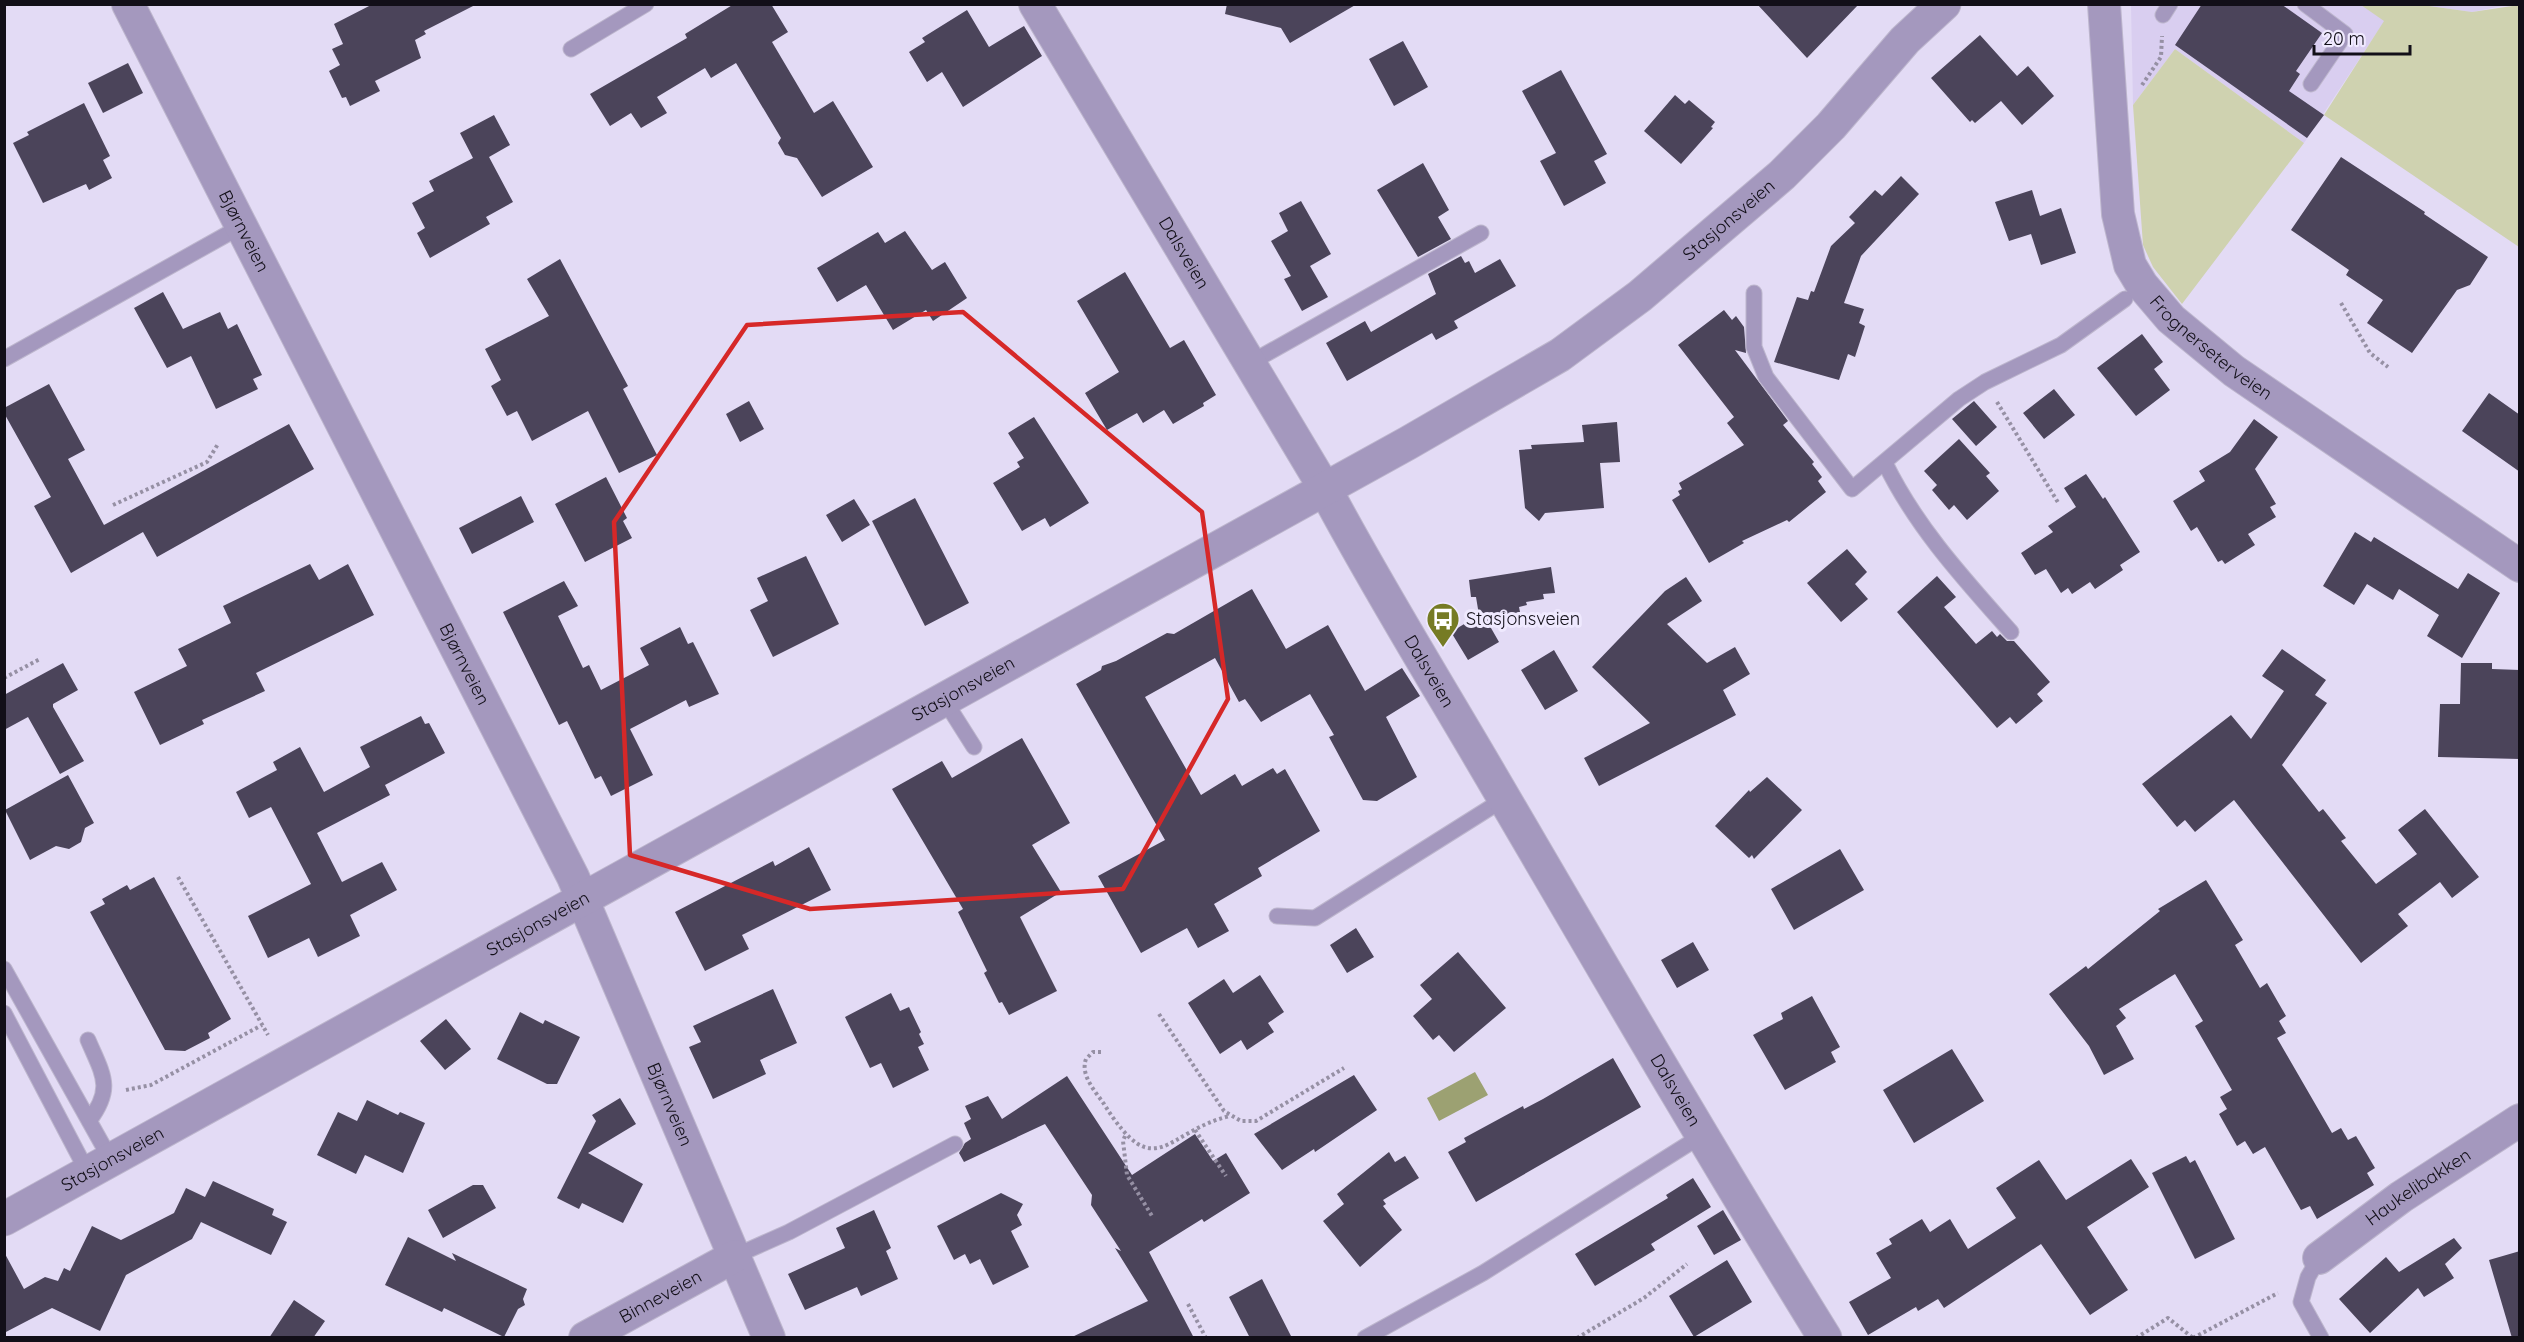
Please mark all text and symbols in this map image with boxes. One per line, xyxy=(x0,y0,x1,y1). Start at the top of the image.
scale bar xyxy=(2314,18,2410,56)
text: 20 m xyxy=(2323,27,2365,50)
street label: Stasjonsveien xyxy=(1678,174,1780,266)
street label: Bjørnveien xyxy=(214,186,275,276)
street label: Dalsveien xyxy=(1154,212,1215,293)
street label: Frognerseterveien xyxy=(2145,290,2277,405)
bus stop icon: Stasjonsveien xyxy=(1425,601,1461,648)
place label: Stasjonsveien xyxy=(1466,607,1580,630)
street label: Bjørnveien xyxy=(435,619,495,709)
street label: Dalsveien xyxy=(1399,631,1460,711)
street label: Stasjonsveien xyxy=(907,651,1019,726)
street label: Stasjonsveien xyxy=(482,886,593,961)
street label: Dalsveien xyxy=(1645,1050,1706,1131)
street label: Bjørnveien xyxy=(642,1059,698,1150)
street label: Stasjonsveien xyxy=(57,1121,168,1196)
street label: Haukelibakken xyxy=(2361,1143,2475,1231)
street label: Binneveien xyxy=(615,1265,705,1328)

